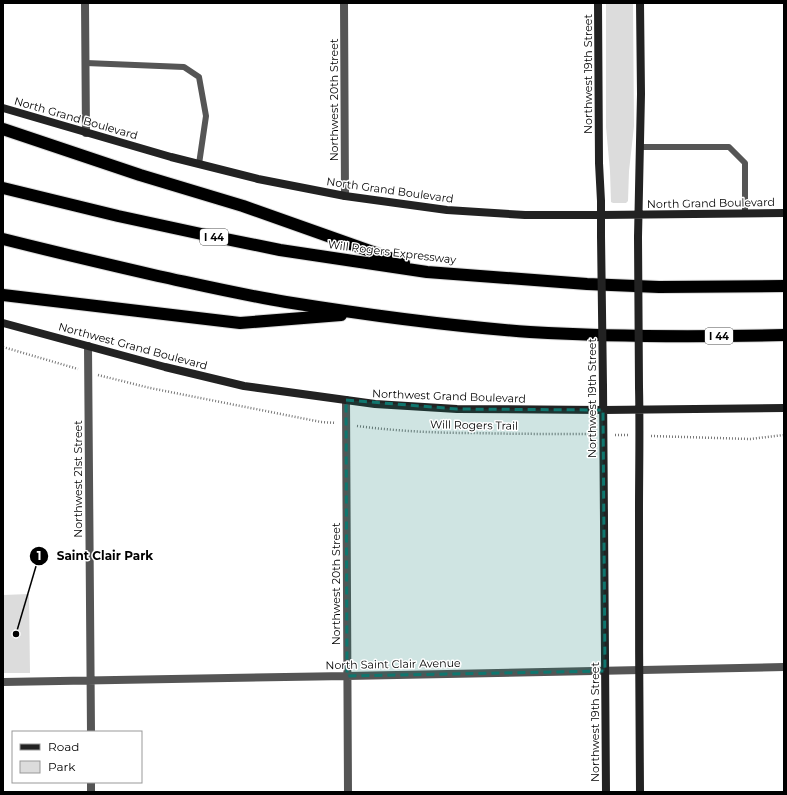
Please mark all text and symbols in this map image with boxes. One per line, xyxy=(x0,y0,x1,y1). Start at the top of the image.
street label: Northwest 19th Street xyxy=(581,14,595,134)
street label: Northwest 20th Street xyxy=(327,38,341,161)
street label: North Grand Boulevard xyxy=(13,94,139,142)
street label: North Grand Boulevard xyxy=(326,174,454,206)
street label: North Grand Boulevard xyxy=(647,195,775,211)
road number: I 44 xyxy=(200,229,228,245)
street label: Will Rogers Expressway xyxy=(327,237,457,267)
street label: Northwest Grand Boulevard xyxy=(57,319,209,373)
road number: I 44 xyxy=(705,328,733,344)
street label: Northwest 19th Street xyxy=(585,338,599,458)
street label: Northwest Grand Boulevard xyxy=(372,386,526,406)
street label: Will Rogers Trail xyxy=(430,417,518,433)
street label: Northwest 21st Street xyxy=(71,420,85,538)
street label: Northwest 20th Street xyxy=(329,522,343,645)
callout: Saint Clair Park xyxy=(29,544,162,568)
text: 1 xyxy=(37,548,41,563)
text: Saint Clair Park xyxy=(57,548,153,563)
street label: North Saint Clair Avenue xyxy=(325,656,461,672)
street label: Northwest 19th Street xyxy=(588,662,602,782)
legend xyxy=(12,731,142,783)
text: Road xyxy=(48,739,79,754)
text: Park xyxy=(48,759,76,774)

